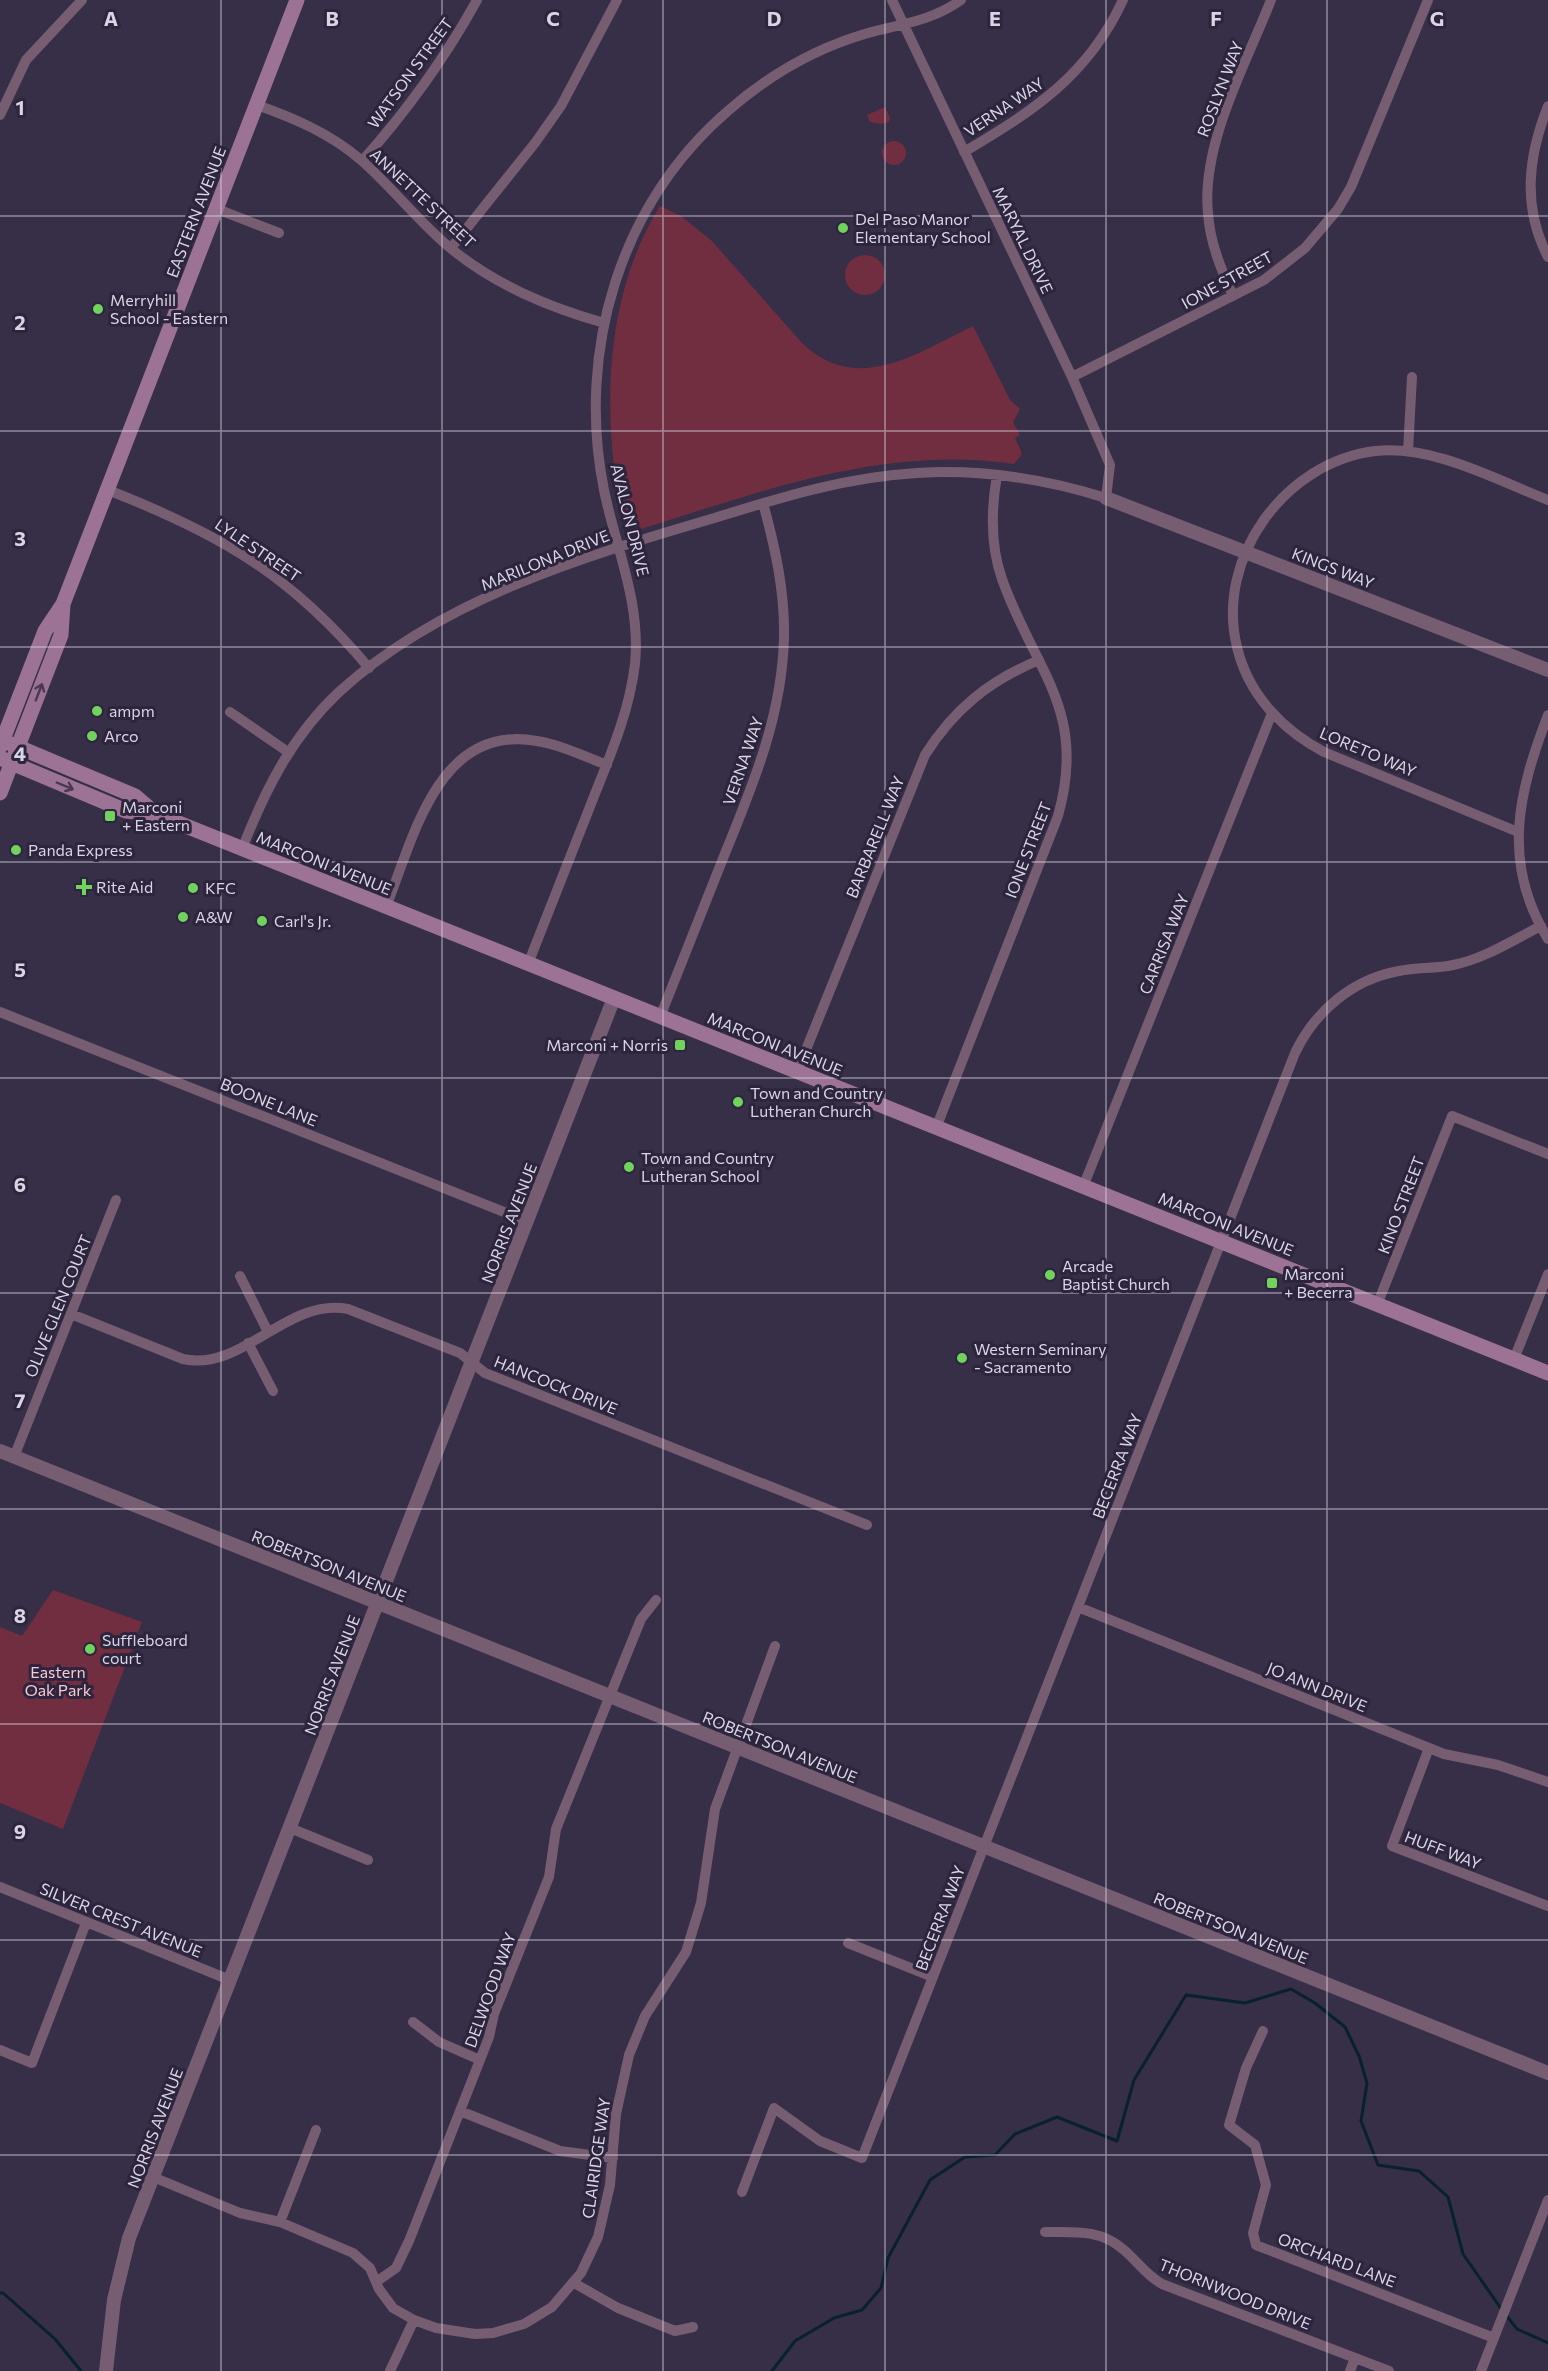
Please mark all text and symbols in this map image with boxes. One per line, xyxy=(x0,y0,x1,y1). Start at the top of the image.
text: A xyxy=(104,6,118,30)
text: B xyxy=(325,6,339,30)
text: C xyxy=(546,6,560,30)
text: D xyxy=(767,6,781,30)
text: E xyxy=(989,6,1001,30)
text: F xyxy=(1210,6,1222,30)
text: G xyxy=(1430,6,1444,30)
street label: WATSON STREET xyxy=(363,14,456,132)
street label: ROSLYN WAY xyxy=(1193,38,1247,139)
street label: VERNA WAY xyxy=(960,73,1048,140)
text: 1 xyxy=(15,95,25,119)
street label: EASTERN AVENUE xyxy=(162,144,229,280)
street label: ANNETTE STREET xyxy=(367,144,480,251)
street label: MARYAL DRIVE xyxy=(989,183,1058,296)
place label: Del Paso Manor Elementary School xyxy=(855,209,991,246)
marker: Del Paso Manor Elementary School xyxy=(836,221,850,235)
street label: IONE STREET xyxy=(1178,247,1276,312)
place label: Merryhill School - Eastern xyxy=(110,290,228,327)
marker: Merryhill School - Eastern xyxy=(91,302,105,316)
text: 2 xyxy=(14,310,26,334)
street label: AVALON DRIVE xyxy=(607,462,654,578)
street label: LYLE STREET xyxy=(212,514,305,585)
street label: MARILONA DRIVE xyxy=(478,525,612,594)
text: 3 xyxy=(14,526,26,550)
street label: KINGS WAY xyxy=(1289,543,1378,592)
one-way arrow xyxy=(34,683,45,702)
place label: ampm xyxy=(109,701,155,720)
marker: ampm xyxy=(90,704,104,718)
street label: VERNA WAY xyxy=(718,713,767,808)
street label: LORETO WAY xyxy=(1317,723,1420,781)
place label: Arco xyxy=(104,726,139,745)
marker: Arco xyxy=(85,729,99,743)
text: 4 xyxy=(14,741,26,765)
street label: BARBARELL WAY xyxy=(841,772,908,901)
one-way arrow xyxy=(56,781,74,792)
place label: Marconi + Eastern xyxy=(122,797,190,834)
street label: IONE STREET xyxy=(1000,799,1055,901)
marker: Marconi + Eastern xyxy=(103,809,117,823)
street label: MARCONI AVENUE xyxy=(254,827,395,898)
place label: Panda Express xyxy=(28,840,133,859)
marker: Panda Express xyxy=(9,843,23,857)
place label: Rite Aid xyxy=(96,877,153,896)
place label: KFC xyxy=(205,878,236,897)
marker: Rite Aid xyxy=(77,880,91,894)
marker: KFC xyxy=(186,881,200,895)
street label: CARRISA WAY xyxy=(1135,890,1193,997)
place label: A&W xyxy=(195,907,233,926)
marker: A&W xyxy=(176,910,190,924)
place label: Carl's Jr. xyxy=(274,911,331,930)
marker: Carl's Jr. xyxy=(255,914,269,928)
text: 5 xyxy=(14,957,26,981)
street label: MARCONI AVENUE xyxy=(705,1008,846,1079)
place label: Marconi + Norris xyxy=(546,1035,668,1054)
marker: Marconi + Norris xyxy=(673,1038,687,1052)
street label: BOONE LANE xyxy=(218,1073,320,1130)
place label: Town and Country Lutheran Church xyxy=(750,1083,883,1120)
marker: Town and Country Lutheran Church xyxy=(731,1095,745,1109)
place label: Town and Country Lutheran School xyxy=(641,1148,774,1185)
street label: KINO STREET xyxy=(1373,1153,1428,1256)
street label: NORRIS AVENUE xyxy=(477,1160,540,1286)
marker: Town and Country Lutheran School xyxy=(622,1160,636,1174)
text: 6 xyxy=(14,1172,26,1196)
street label: MARCONI AVENUE xyxy=(1156,1188,1297,1259)
street label: OLIVE GLEN COURT xyxy=(20,1232,95,1380)
place label: Arcade Baptist Church xyxy=(1062,1256,1170,1293)
place label: Marconi + Becerra xyxy=(1284,1264,1353,1301)
marker: Arcade Baptist Church xyxy=(1043,1268,1057,1282)
marker: Marconi + Becerra xyxy=(1265,1276,1279,1290)
place label: Western Seminary - Sacramento xyxy=(974,1339,1107,1376)
street label: HANCOCK DRIVE xyxy=(492,1351,621,1418)
marker: Western Seminary - Sacramento xyxy=(955,1351,969,1365)
text: 7 xyxy=(15,1388,26,1412)
street label: BECERRA WAY xyxy=(1088,1410,1146,1521)
street label: ROBERTSON AVENUE xyxy=(249,1526,409,1605)
text: 8 xyxy=(14,1603,26,1627)
street label: NORRIS AVENUE xyxy=(300,1612,363,1738)
place label: Suffleboard court xyxy=(102,1630,188,1667)
marker: Suffleboard court xyxy=(83,1642,97,1656)
street label: JO ANN DRIVE xyxy=(1264,1658,1370,1715)
park label: Eastern Oak Park xyxy=(25,1662,92,1699)
street label: ROBERTSON AVENUE xyxy=(700,1707,860,1786)
text: 9 xyxy=(14,1819,26,1843)
street label: HUFF WAY xyxy=(1402,1826,1485,1873)
street label: BECERRA WAY xyxy=(911,1862,969,1973)
street label: SILVER CREST AVENUE xyxy=(37,1878,205,1961)
street label: ROBERTSON AVENUE xyxy=(1151,1888,1311,1967)
street label: DELWOOD WAY xyxy=(460,1929,519,2050)
street label: NORRIS AVENUE xyxy=(123,2065,186,2191)
street label: CLAIRIDGE WAY xyxy=(578,2096,613,2220)
street label: ORCHARD LANE xyxy=(1275,2228,1399,2291)
street label: THORNWOOD DRIVE xyxy=(1156,2254,1314,2333)

